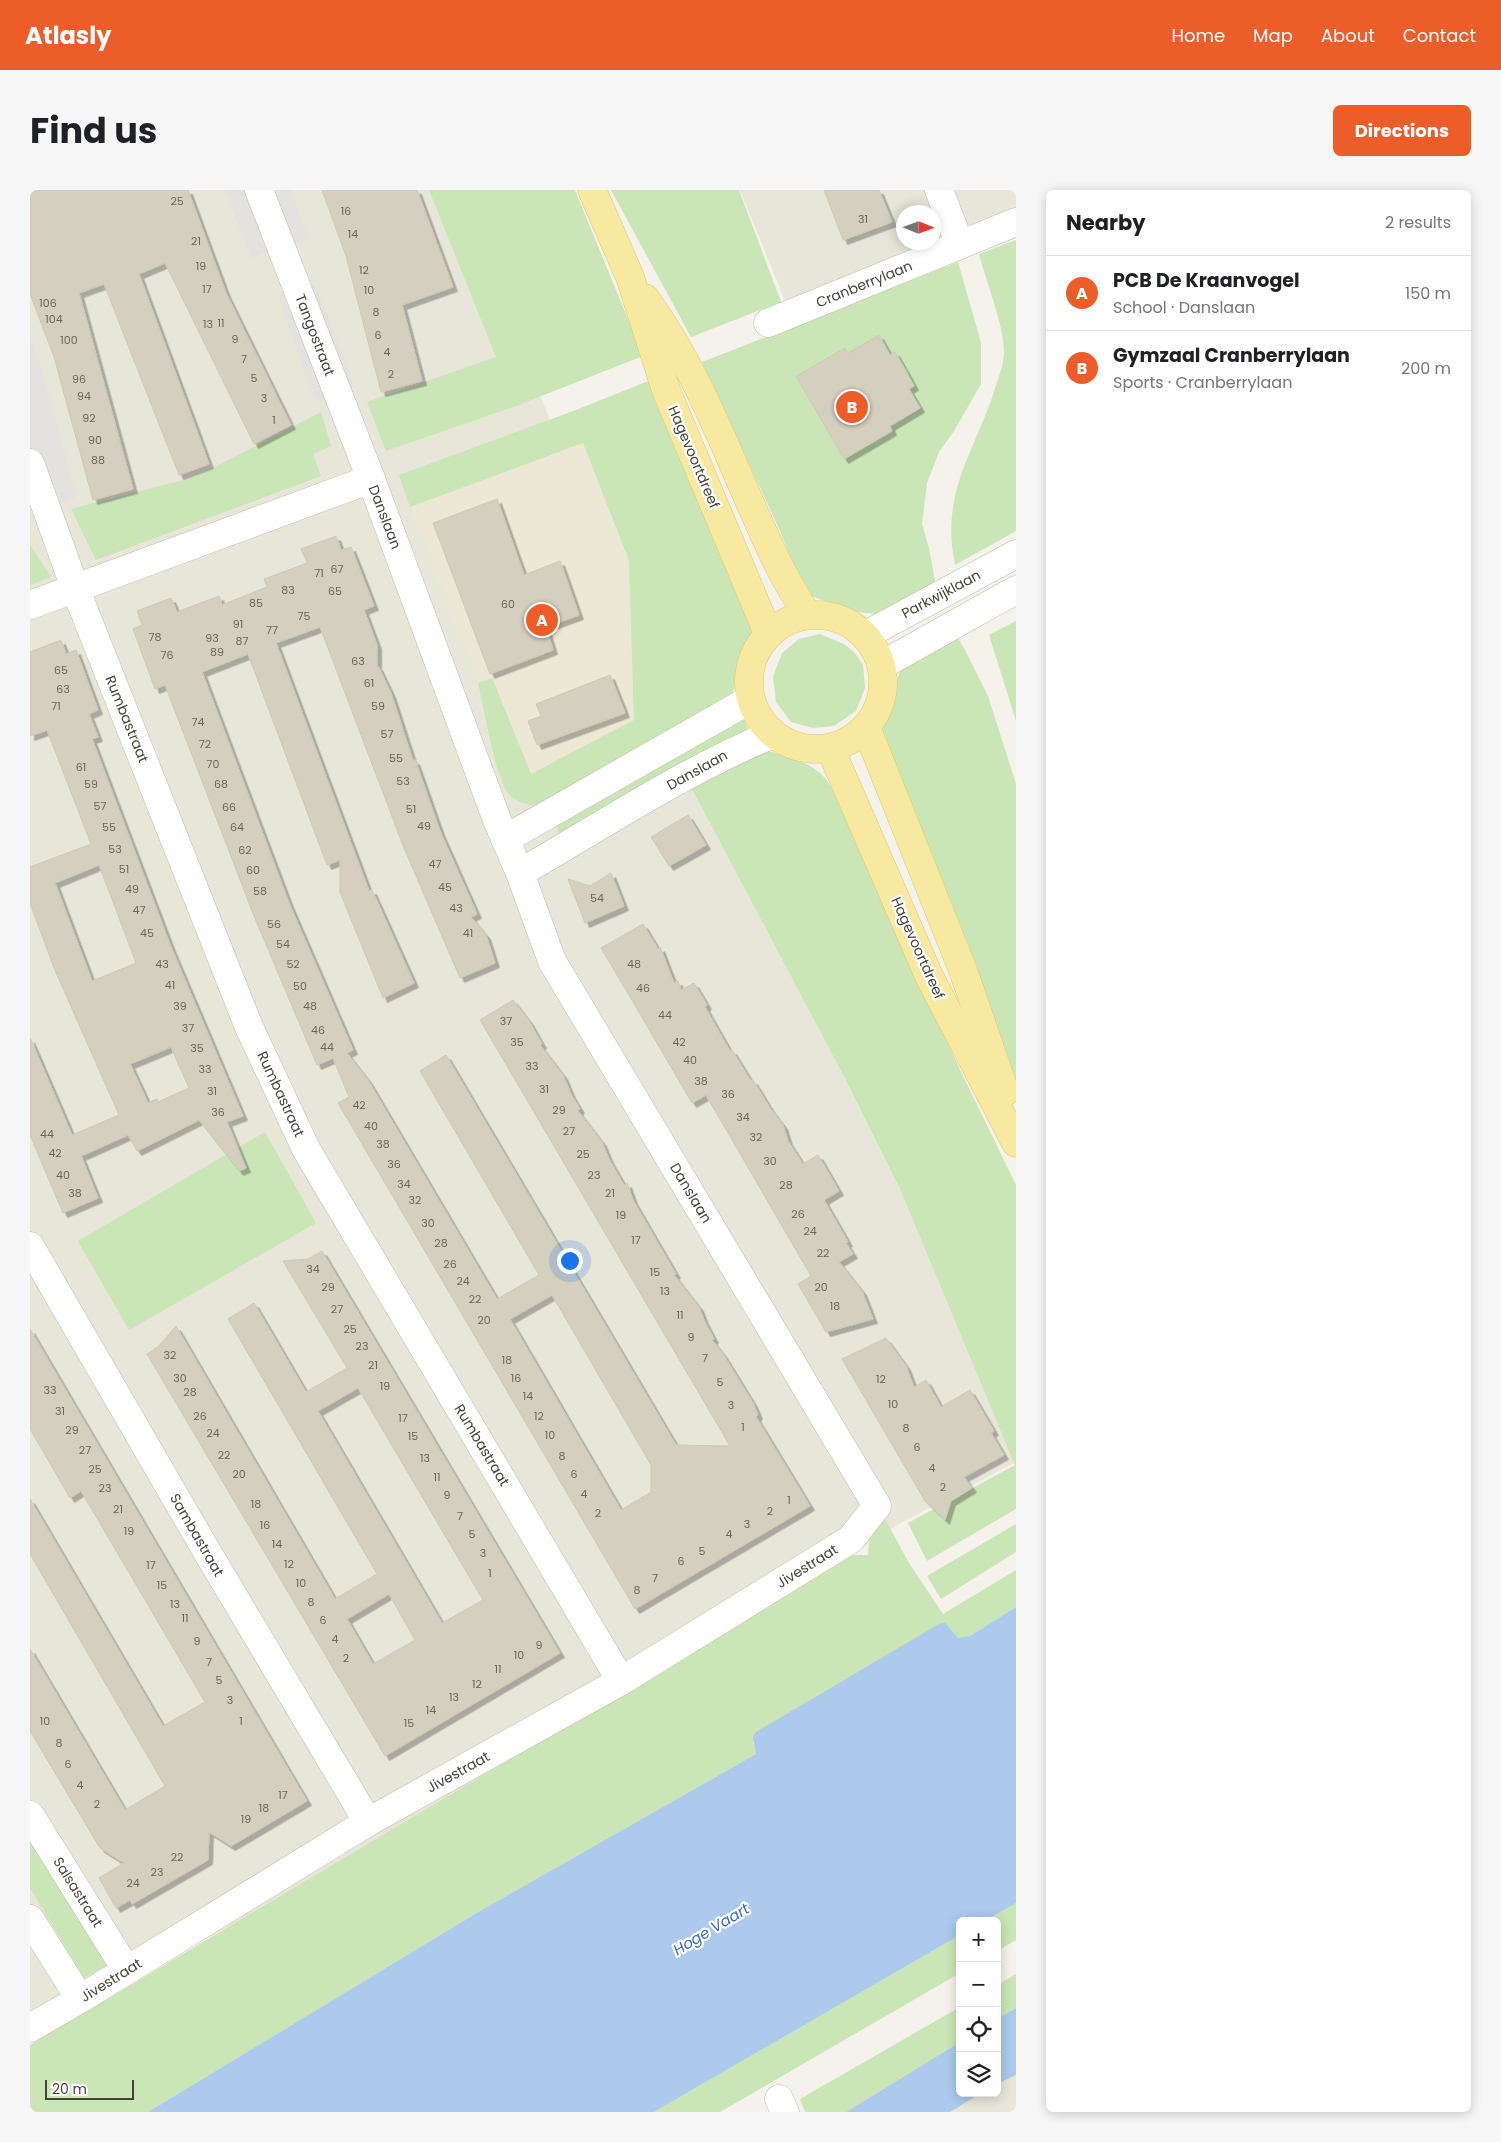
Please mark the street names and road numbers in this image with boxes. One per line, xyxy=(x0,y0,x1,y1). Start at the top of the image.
street label: Cranberrylaan xyxy=(813,256,915,312)
street label: Tangostraat xyxy=(290,291,340,379)
street label: Hagevoortdreef xyxy=(663,402,725,512)
street label: Danslaan xyxy=(364,482,406,552)
street label: Parkwijklaan xyxy=(898,565,984,623)
street label: Rumbastraat xyxy=(100,672,154,766)
street label: Danslaan xyxy=(663,745,731,795)
street label: Hagevoortdreef xyxy=(886,894,950,1003)
street label: Rumbastraat xyxy=(252,1048,310,1140)
street label: Danslaan xyxy=(665,1159,717,1227)
street label: Rumbastraat xyxy=(450,1400,514,1490)
street label: Sambastraat xyxy=(165,1490,229,1580)
street label: Jivestraat xyxy=(772,1539,842,1593)
street label: Jivestraat xyxy=(423,1747,493,1797)
street label: Salsastraat xyxy=(48,1853,108,1931)
street label: Jivestraat xyxy=(76,1953,146,2007)

